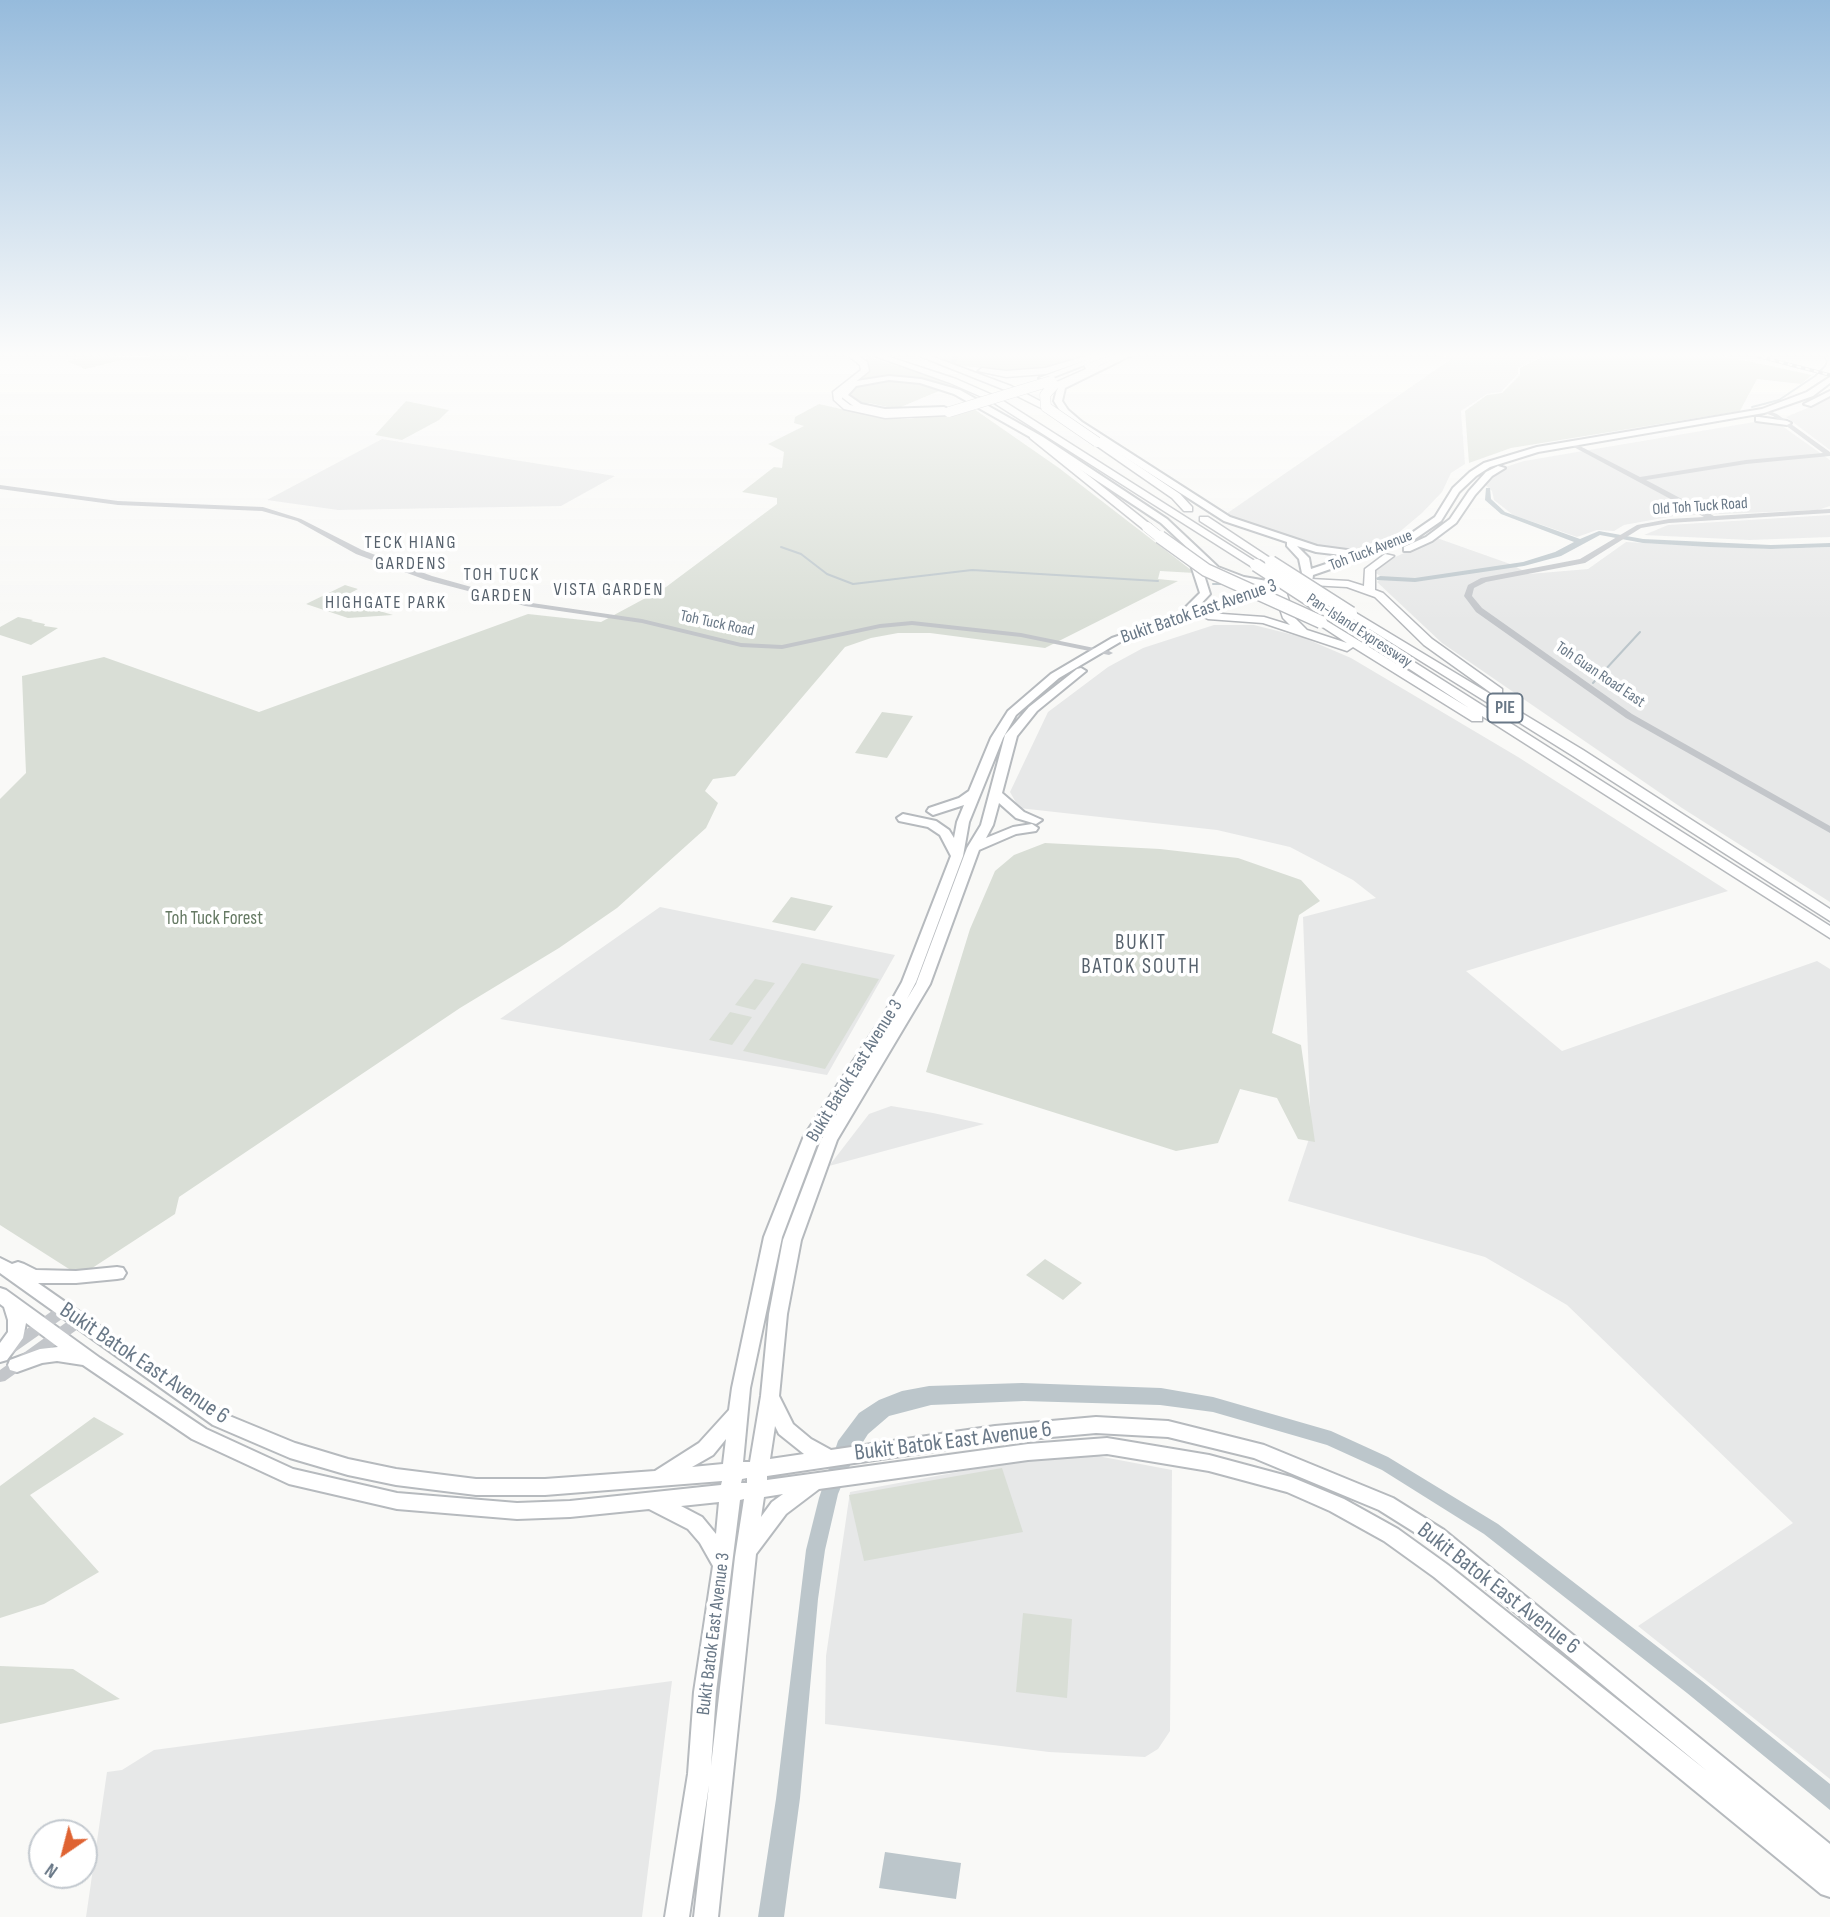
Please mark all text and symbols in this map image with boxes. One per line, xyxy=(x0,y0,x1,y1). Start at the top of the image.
street label: Old Toh Tuck Road xyxy=(1652,494,1748,520)
street label: Toh Tuck Avenue xyxy=(1327,526,1415,576)
district label: TECK HIANG GARDENS xyxy=(366,532,456,574)
district label: TOH TUCK GARDEN xyxy=(464,564,540,606)
street label: Bukit Batok East Avenue 3 xyxy=(1118,575,1280,649)
district label: VISTA GARDEN xyxy=(555,579,663,601)
street label: Pan-Island Expressway xyxy=(1303,590,1415,672)
district label: HIGHGATE PARK xyxy=(327,592,445,614)
street label: Toh Tuck Road xyxy=(678,607,756,641)
street label: Toh Guan Road East xyxy=(1551,638,1649,712)
road number: PIE xyxy=(1488,694,1522,722)
park label: Toh Tuck Forest xyxy=(165,908,263,930)
district label: BUKIT BATOK SOUTH xyxy=(1083,931,1199,981)
street label: Bukit Batok East Avenue 3 xyxy=(802,996,908,1146)
street label: Bukit Batok East Avenue 6 xyxy=(54,1297,234,1431)
street label: Bukit Batok East Avenue 6 xyxy=(853,1416,1053,1468)
street label: Bukit Batok East Avenue 6 xyxy=(1411,1517,1585,1661)
street label: Bukit Batok East Avenue 3 xyxy=(693,1551,735,1717)
north arrow xyxy=(28,1819,98,1889)
text: N xyxy=(41,1858,63,1882)

